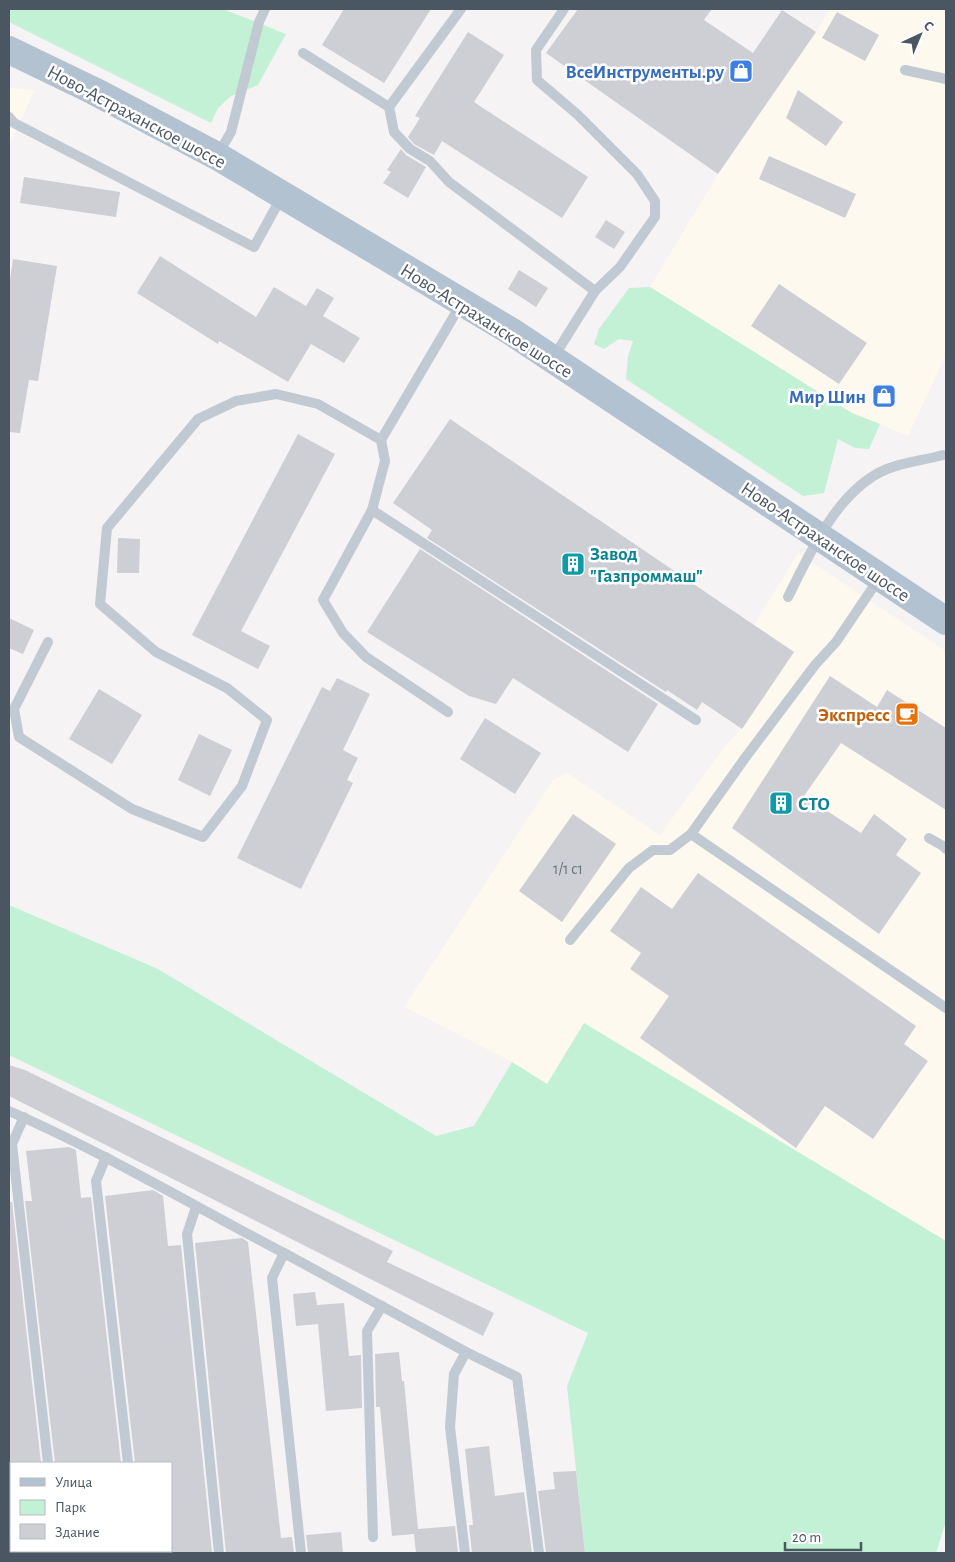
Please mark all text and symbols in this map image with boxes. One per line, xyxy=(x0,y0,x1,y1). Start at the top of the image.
north arrow xyxy=(895,10,945,60)
text: С xyxy=(921,19,936,34)
shop icon: ВсеИнструменты.ру xyxy=(728,58,754,84)
street label: Ново-Астраханское шоссе xyxy=(44,62,229,172)
place label: ВсеИнструменты.ру xyxy=(566,63,724,82)
street label: Ново-Астраханское шоссе xyxy=(397,260,576,382)
shop icon: Мир Шин xyxy=(871,383,897,409)
place label: Мир Шин xyxy=(789,388,866,407)
street label: Ново-Астраханское шоссе xyxy=(737,479,913,606)
place label: Завод "Газпроммаш" xyxy=(590,545,703,586)
building icon: Завод "Газпроммаш" xyxy=(560,551,586,577)
cafe icon: Экспресс xyxy=(894,701,920,727)
place label: Экспресс xyxy=(818,706,890,725)
building icon: СТО xyxy=(768,790,794,816)
place label: СТО xyxy=(798,795,830,814)
house number: 1/1 с1 xyxy=(553,861,583,877)
legend xyxy=(10,1462,172,1552)
text: Улица xyxy=(55,1475,92,1490)
text: Парк xyxy=(55,1500,86,1515)
scale bar xyxy=(785,1520,861,1552)
text: Здание xyxy=(55,1525,100,1540)
text: 20 m xyxy=(792,1530,821,1545)

